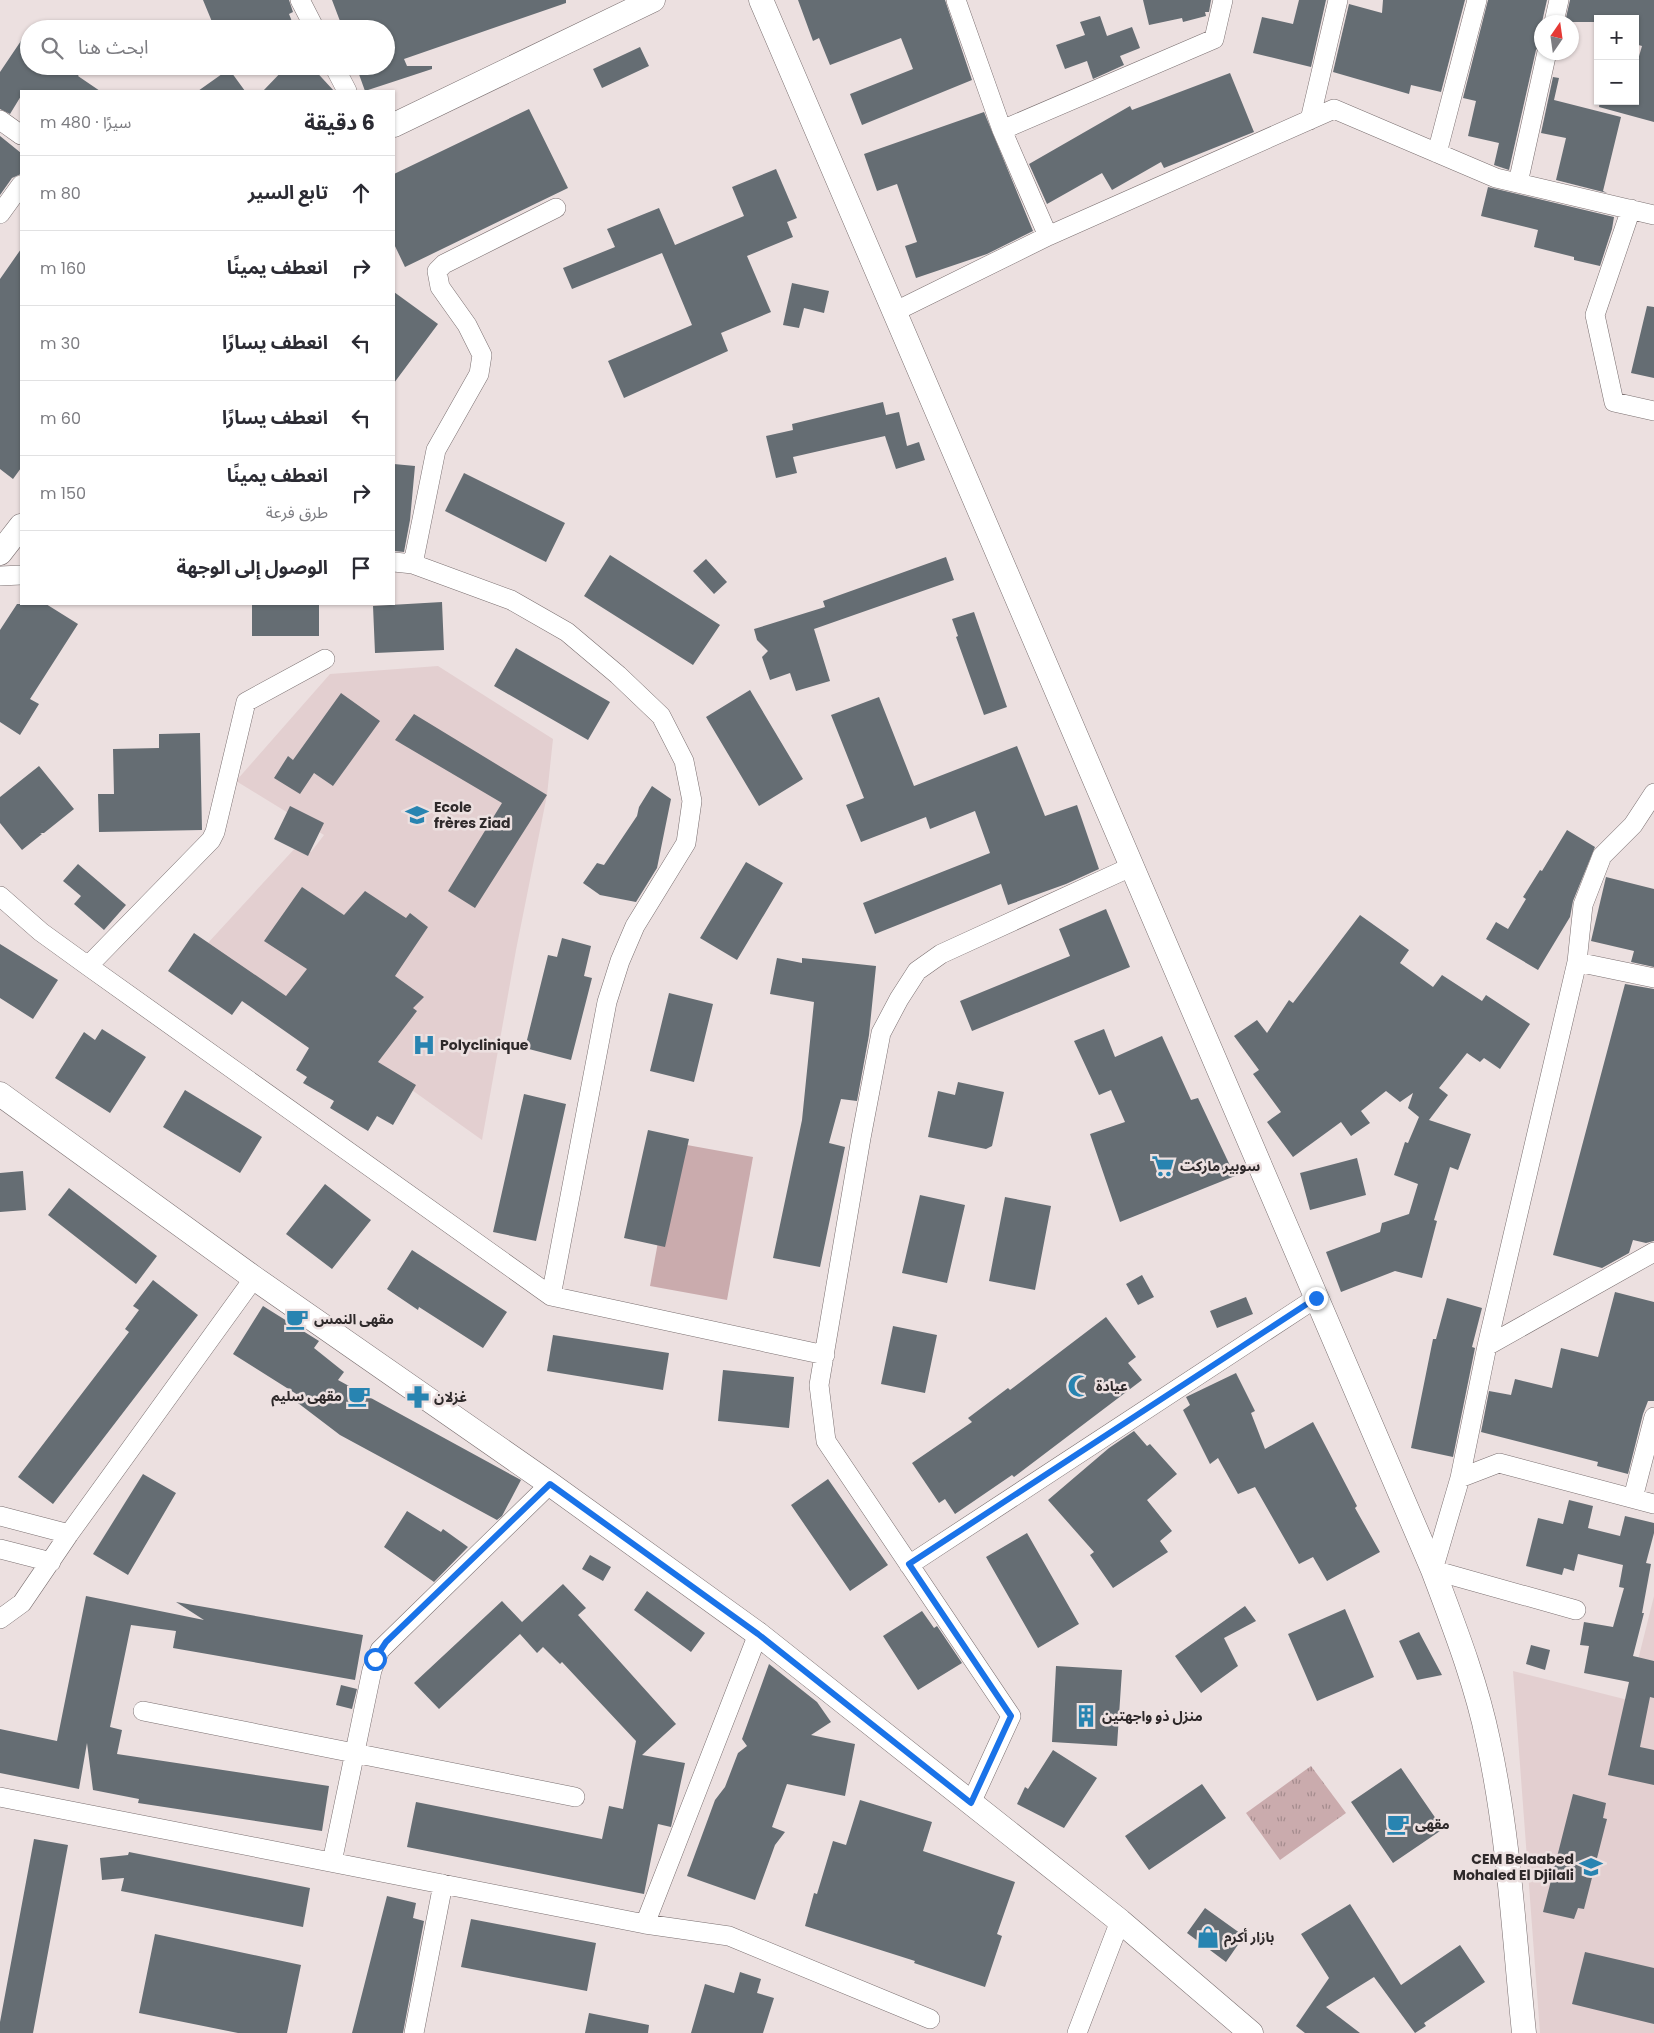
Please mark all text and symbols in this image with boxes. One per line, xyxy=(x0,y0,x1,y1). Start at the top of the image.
north arrow xyxy=(1534,15,1579,60)
map controls xyxy=(1594,15,1639,105)
button: + xyxy=(1594,15,1639,60)
search box xyxy=(20,20,395,75)
icon: search xyxy=(38,34,66,62)
text: ابحث هنا xyxy=(78,34,149,61)
button: − xyxy=(1594,60,1639,105)
text: 6 دقيقة xyxy=(304,108,375,137)
text: سيرًا · 480 m xyxy=(40,111,131,134)
text: تابع السير xyxy=(248,179,328,206)
icon: ahead xyxy=(347,179,375,207)
text: 80 m xyxy=(40,182,81,205)
text: انعطف يمينًا xyxy=(227,254,328,281)
icon: right xyxy=(347,254,375,282)
text: 160 m xyxy=(40,257,86,280)
text: انعطف يسارًا xyxy=(222,329,328,356)
icon: left xyxy=(347,329,375,357)
text: 30 m xyxy=(40,332,80,355)
text: انعطف يسارًا xyxy=(222,404,328,431)
icon: left xyxy=(347,404,375,432)
text: 60 m xyxy=(40,407,81,430)
text: انعطف يمينًا xyxy=(227,462,328,489)
icon: right xyxy=(347,479,375,507)
text: 150 m xyxy=(40,482,86,505)
text: طرق فرعة xyxy=(266,501,328,524)
text: الوصول إلى الوجهة xyxy=(176,554,328,581)
icon: arrive xyxy=(347,554,375,582)
place label: Ecole frères Ziad xyxy=(434,797,511,833)
school or university icon: Ecole frères Ziad xyxy=(404,802,430,828)
hospital icon: Polyclinique xyxy=(411,1032,437,1058)
place label: Polyclinique xyxy=(440,1035,529,1055)
supermarket icon: سوبير ماركت xyxy=(1150,1153,1176,1179)
place label: سوبير ماركت xyxy=(1180,1156,1260,1176)
route end xyxy=(1305,1287,1328,1310)
cafe icon: مقهى النمس xyxy=(284,1306,310,1332)
place label: مقهى النمس xyxy=(314,1309,394,1329)
mosque icon: عيادة xyxy=(1066,1373,1092,1399)
place label: عيادة xyxy=(1096,1376,1128,1396)
cafe icon: مقهى سليم xyxy=(346,1383,372,1409)
pharmacy icon: غزلان xyxy=(405,1384,431,1410)
place label: مقهى سليم xyxy=(271,1386,342,1407)
place label: غزلان xyxy=(434,1387,467,1407)
route start xyxy=(364,1648,387,1671)
building icon: منزل ذو واجهتين xyxy=(1073,1703,1099,1729)
place label: منزل ذو واجهتين xyxy=(1102,1706,1203,1726)
cafe icon: مقهى xyxy=(1385,1811,1411,1837)
place label: مقهى xyxy=(1415,1814,1450,1834)
place label: CEM Belaabed Mohaled El Djilali xyxy=(1453,1849,1574,1885)
school or university icon: CEM Belaabed Mohaled El Djilali xyxy=(1578,1854,1604,1880)
shop icon: بازار أكرم xyxy=(1195,1924,1221,1950)
place label: بازار أكرم xyxy=(1224,1927,1274,1948)

